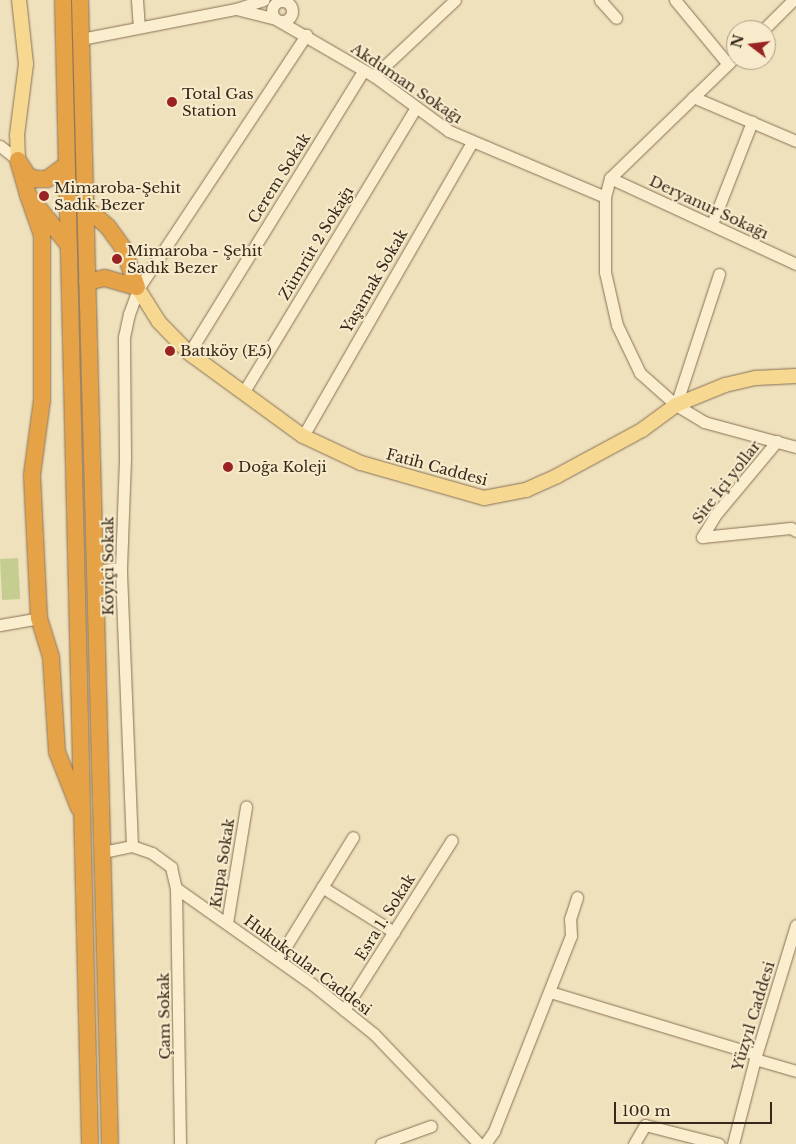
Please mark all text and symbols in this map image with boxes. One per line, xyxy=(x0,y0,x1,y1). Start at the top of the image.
north arrow xyxy=(726,20,776,70)
text: N xyxy=(727,33,748,50)
street label: Akduman Sokağı xyxy=(348,39,466,127)
place label: Total Gas Station xyxy=(182,84,254,119)
marker: Total Gas Station xyxy=(166,96,178,108)
street label: Cerem Sokak xyxy=(244,130,314,226)
street label: Deryanur Sokağı xyxy=(646,171,772,243)
place label: Mimaroba-Şehit Sadık Bezer xyxy=(54,178,181,213)
street label: Zümrüt 2 Sokağı xyxy=(275,183,357,303)
marker: Mimaroba-Şehit Sadık Bezer xyxy=(38,190,50,202)
street label: Yaşamak Sokak xyxy=(337,226,411,336)
place label: Mimaroba - Şehit Sadık Bezer xyxy=(127,241,263,276)
marker: Mimaroba - Şehit Sadık Bezer xyxy=(111,253,123,265)
place label: Batıköy (E5) xyxy=(180,342,272,360)
marker: Batıköy (E5) xyxy=(164,345,176,357)
street label: Site İçi yollar xyxy=(688,437,764,527)
street label: Fatih Caddesi xyxy=(384,445,490,489)
place label: Doğa Koleji xyxy=(238,458,327,476)
marker: Doğa Koleji xyxy=(222,461,234,473)
street label: Köyiçi Sokak xyxy=(99,516,117,616)
street label: Kupa Sokak xyxy=(206,817,238,909)
street label: Esra 1. Sokak xyxy=(351,870,419,964)
street label: Hukukçular Caddesi xyxy=(241,911,375,1019)
street label: Yüzyıl Caddesi xyxy=(728,959,778,1073)
street label: Çam Sokak xyxy=(154,972,174,1060)
scale bar xyxy=(616,1092,774,1124)
text: 100 m xyxy=(622,1101,671,1120)

